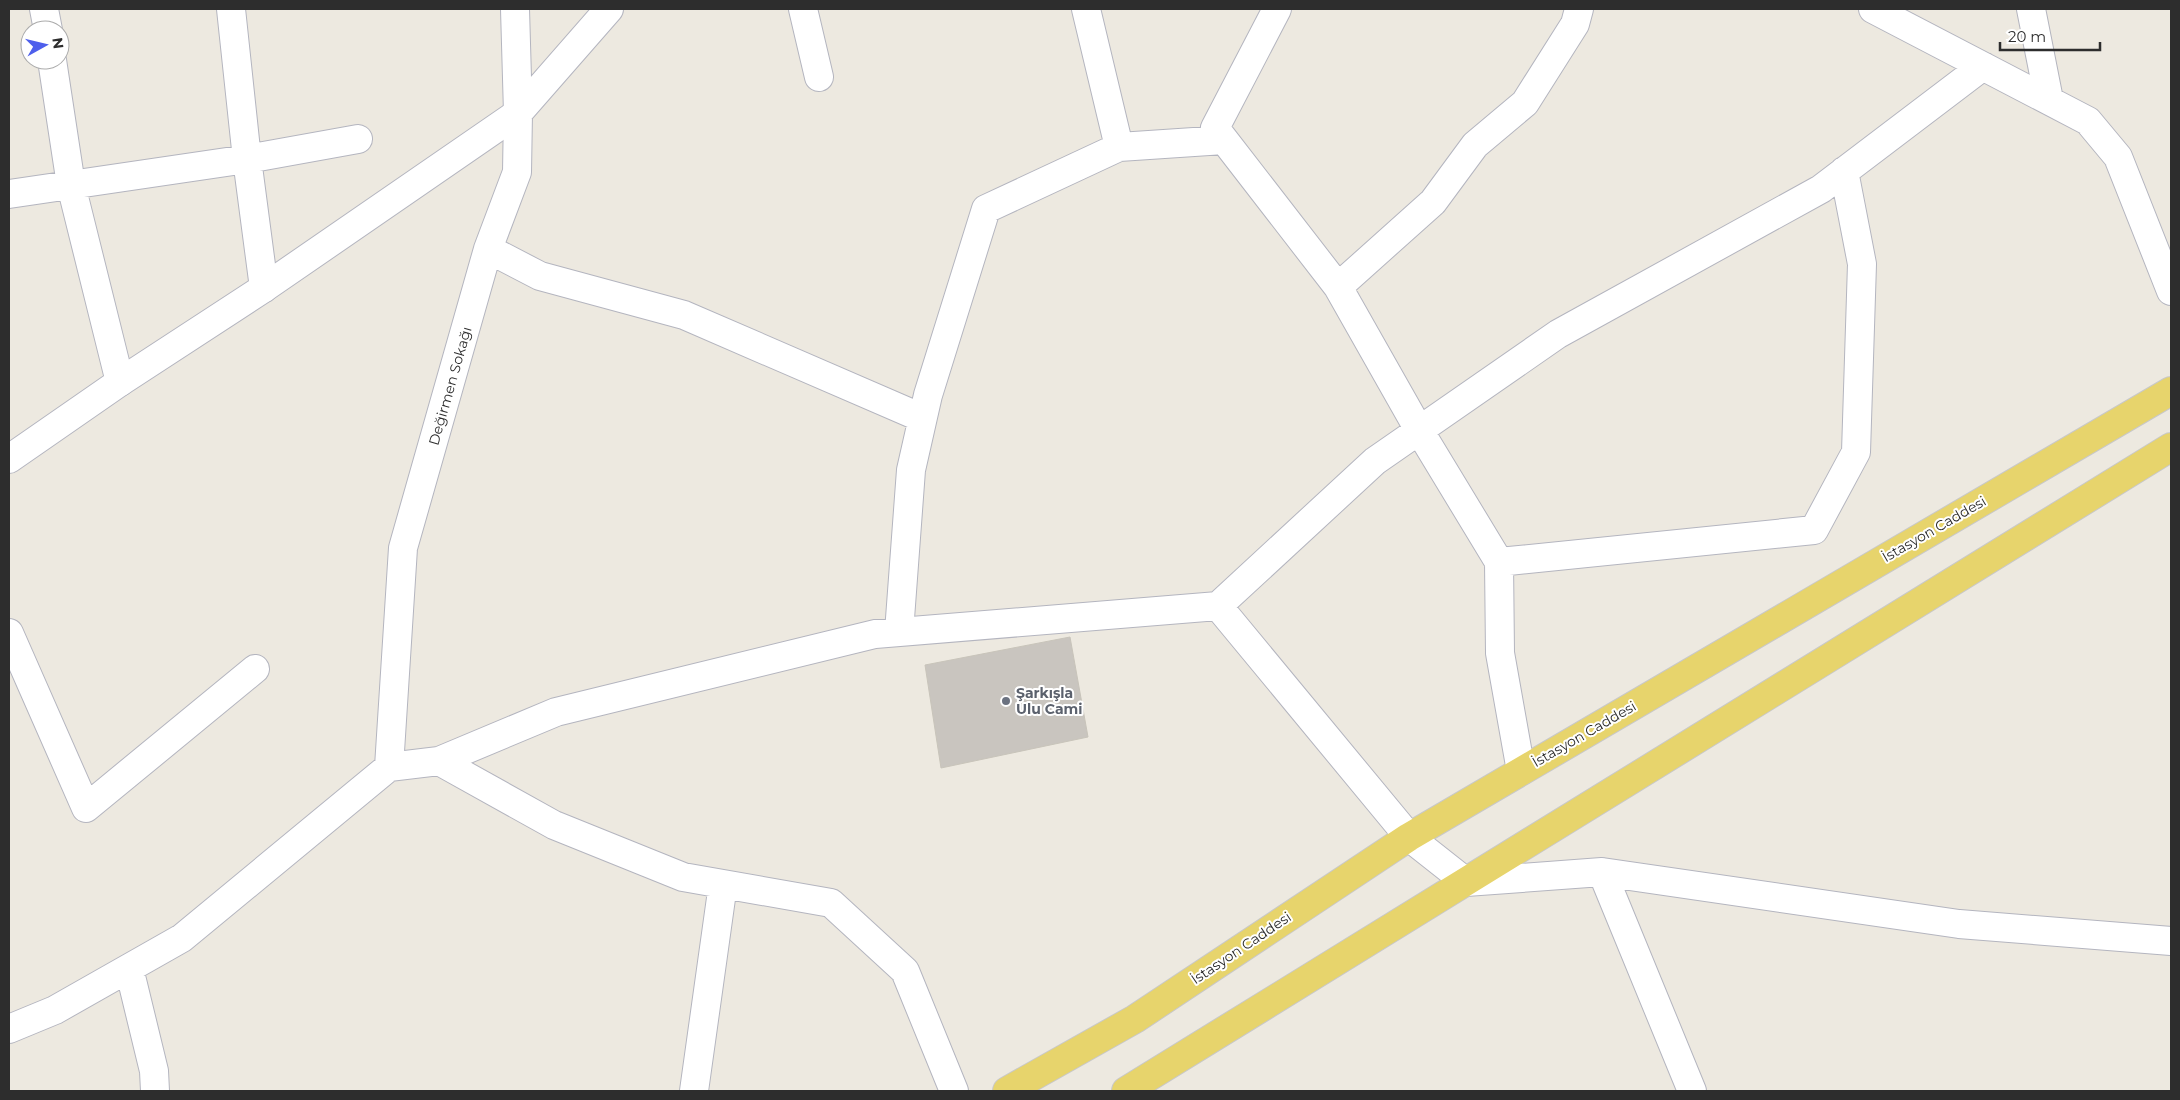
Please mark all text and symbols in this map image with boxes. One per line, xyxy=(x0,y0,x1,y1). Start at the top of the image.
north arrow xyxy=(20,20,70,70)
scale bar xyxy=(2000,20,2100,52)
text: 20 m xyxy=(2008,27,2046,46)
text: N xyxy=(48,36,68,50)
street label: Değirmen Sokağı xyxy=(424,325,476,447)
street label: İstasyon Caddesi xyxy=(1879,492,1989,566)
place label: Şarkışla Ulu Cami xyxy=(1016,684,1082,718)
marker: Şarkışla Ulu Cami xyxy=(1000,695,1012,707)
street label: İstasyon Caddesi xyxy=(1529,697,1639,771)
street label: İstasyon Caddesi xyxy=(1187,908,1295,988)

